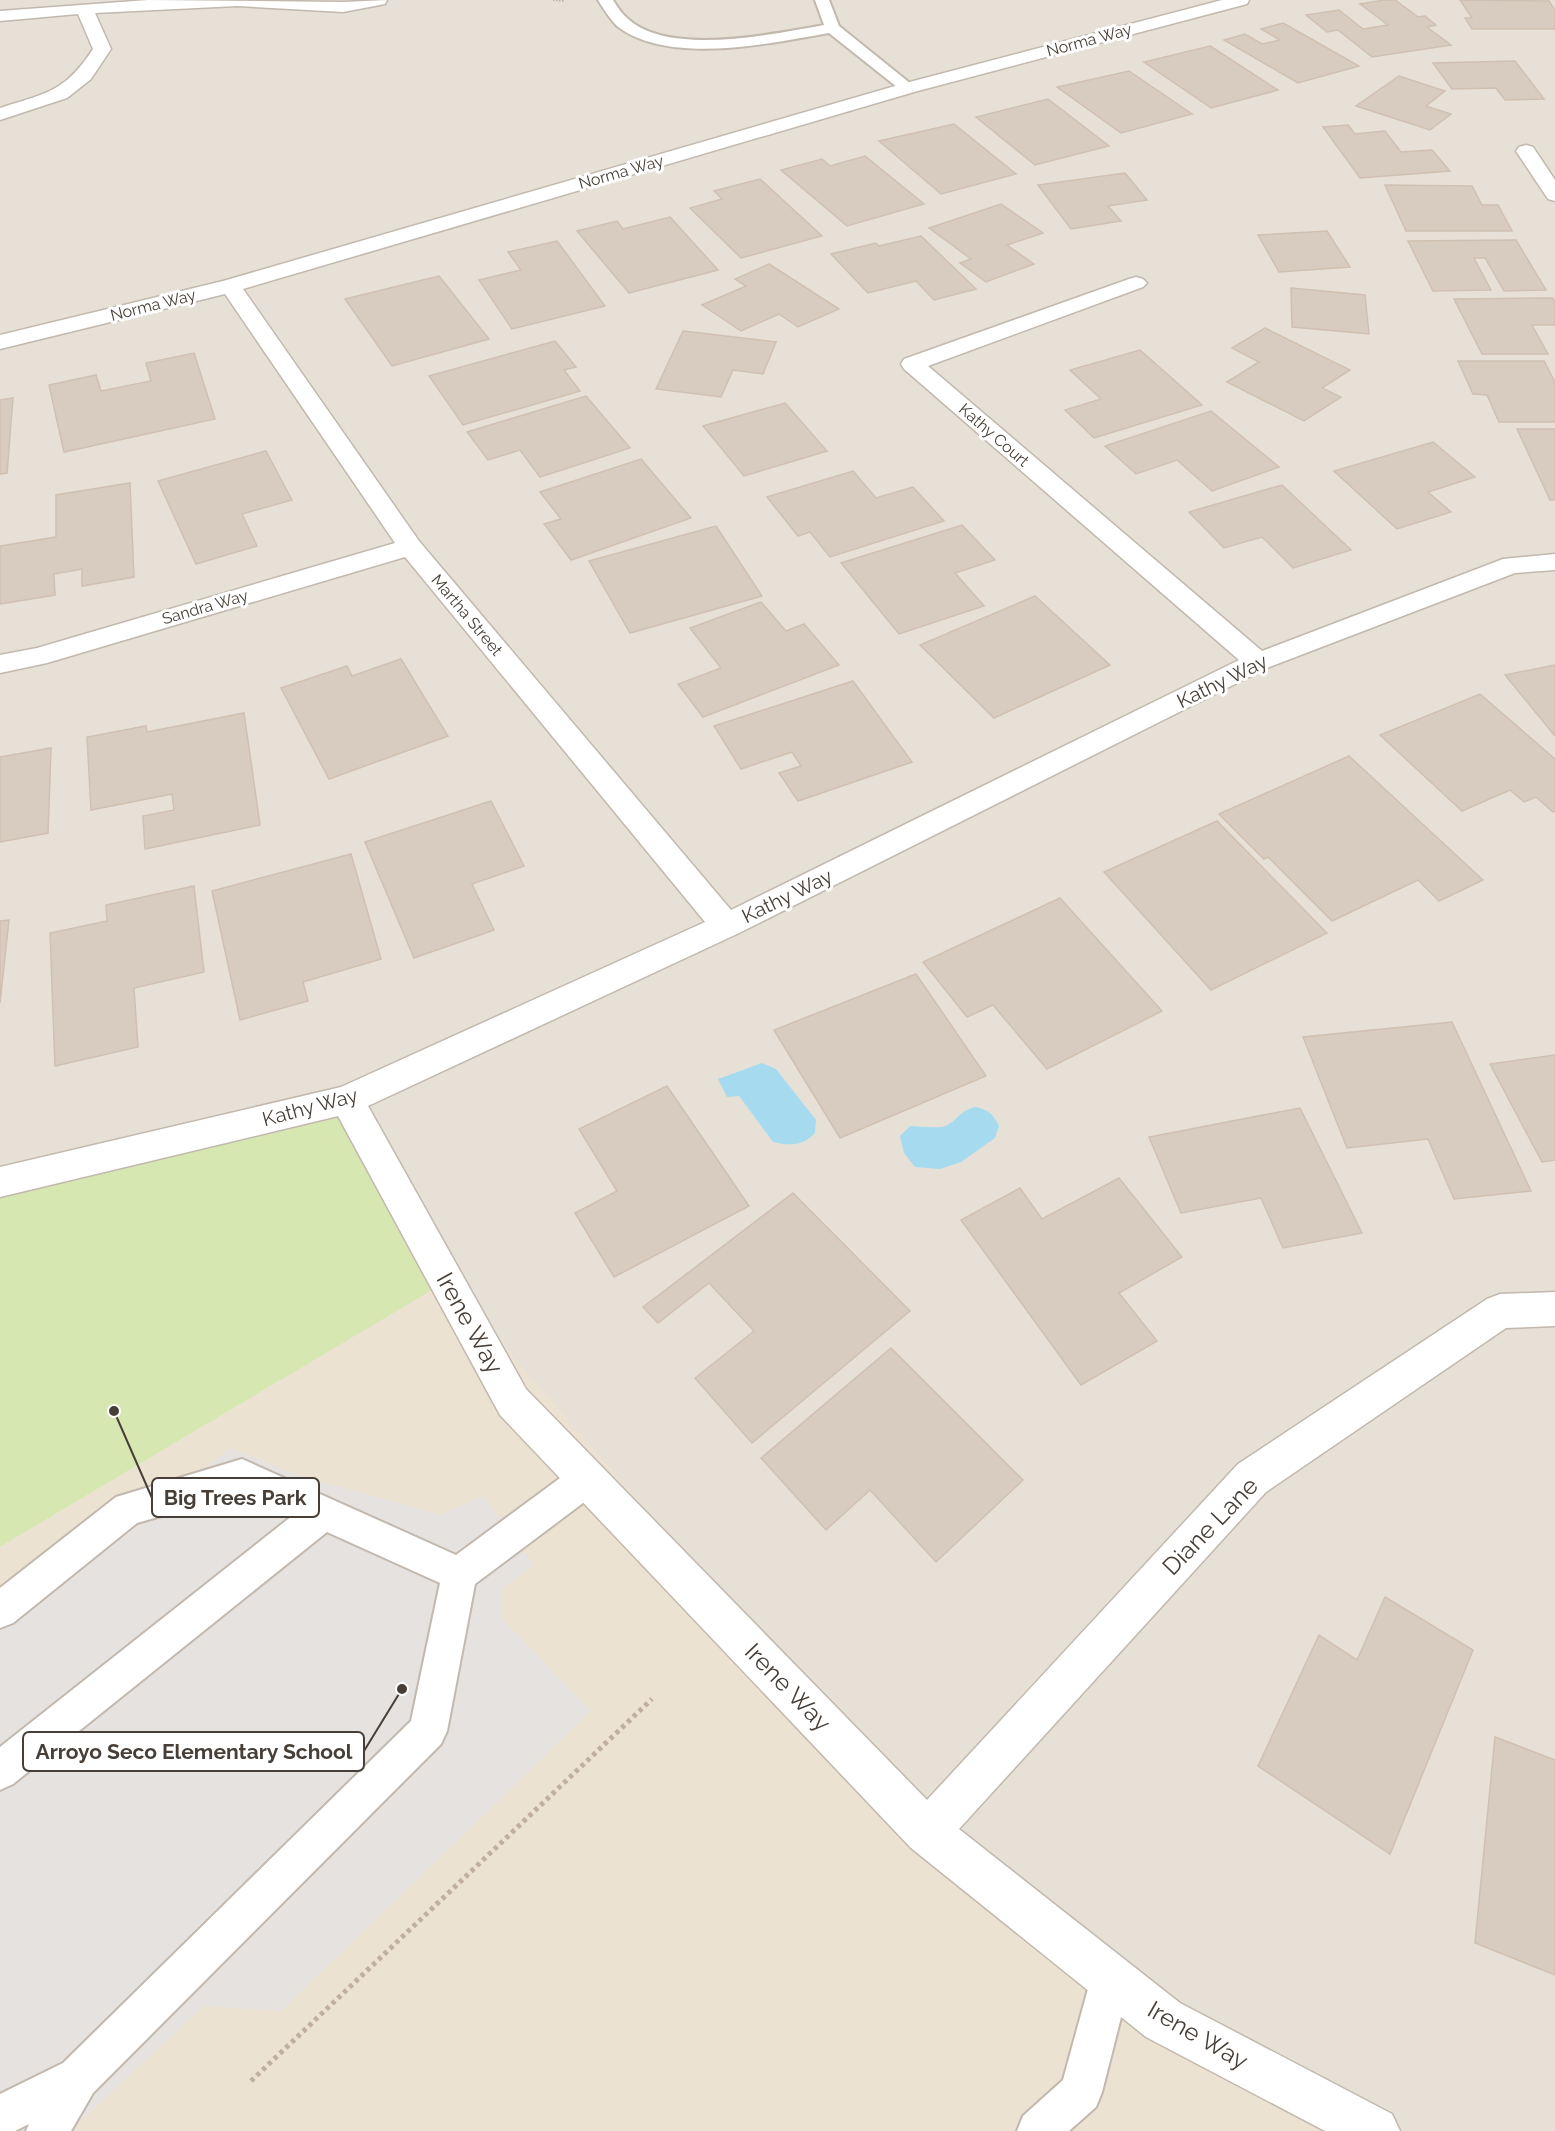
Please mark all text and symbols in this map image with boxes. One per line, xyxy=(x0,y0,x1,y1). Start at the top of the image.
street label: Norma Way xyxy=(1044,19,1134,60)
street label: Norma Way xyxy=(576,151,666,193)
street label: Norma Way xyxy=(108,285,198,325)
street label: Kathy Court xyxy=(955,399,1033,471)
street label: Martha Street xyxy=(428,571,507,660)
street label: Sandra Way xyxy=(160,586,250,628)
street label: Kathy Way xyxy=(1173,649,1271,713)
street label: Kathy Way xyxy=(738,864,836,928)
street label: Kathy Way xyxy=(260,1083,360,1131)
street label: Irene Way xyxy=(430,1267,510,1379)
street label: Diane Lane xyxy=(1156,1471,1264,1581)
callout: Big Trees Park xyxy=(152,1478,319,1517)
text: Big Trees Park xyxy=(164,1485,307,1510)
street label: Irene Way xyxy=(739,1637,837,1737)
callout: Arroyo Seco Elementary School xyxy=(23,1732,364,1771)
text: Arroyo Seco Elementary School xyxy=(36,1739,353,1764)
street label: Irene Way xyxy=(1143,1995,1253,2075)

